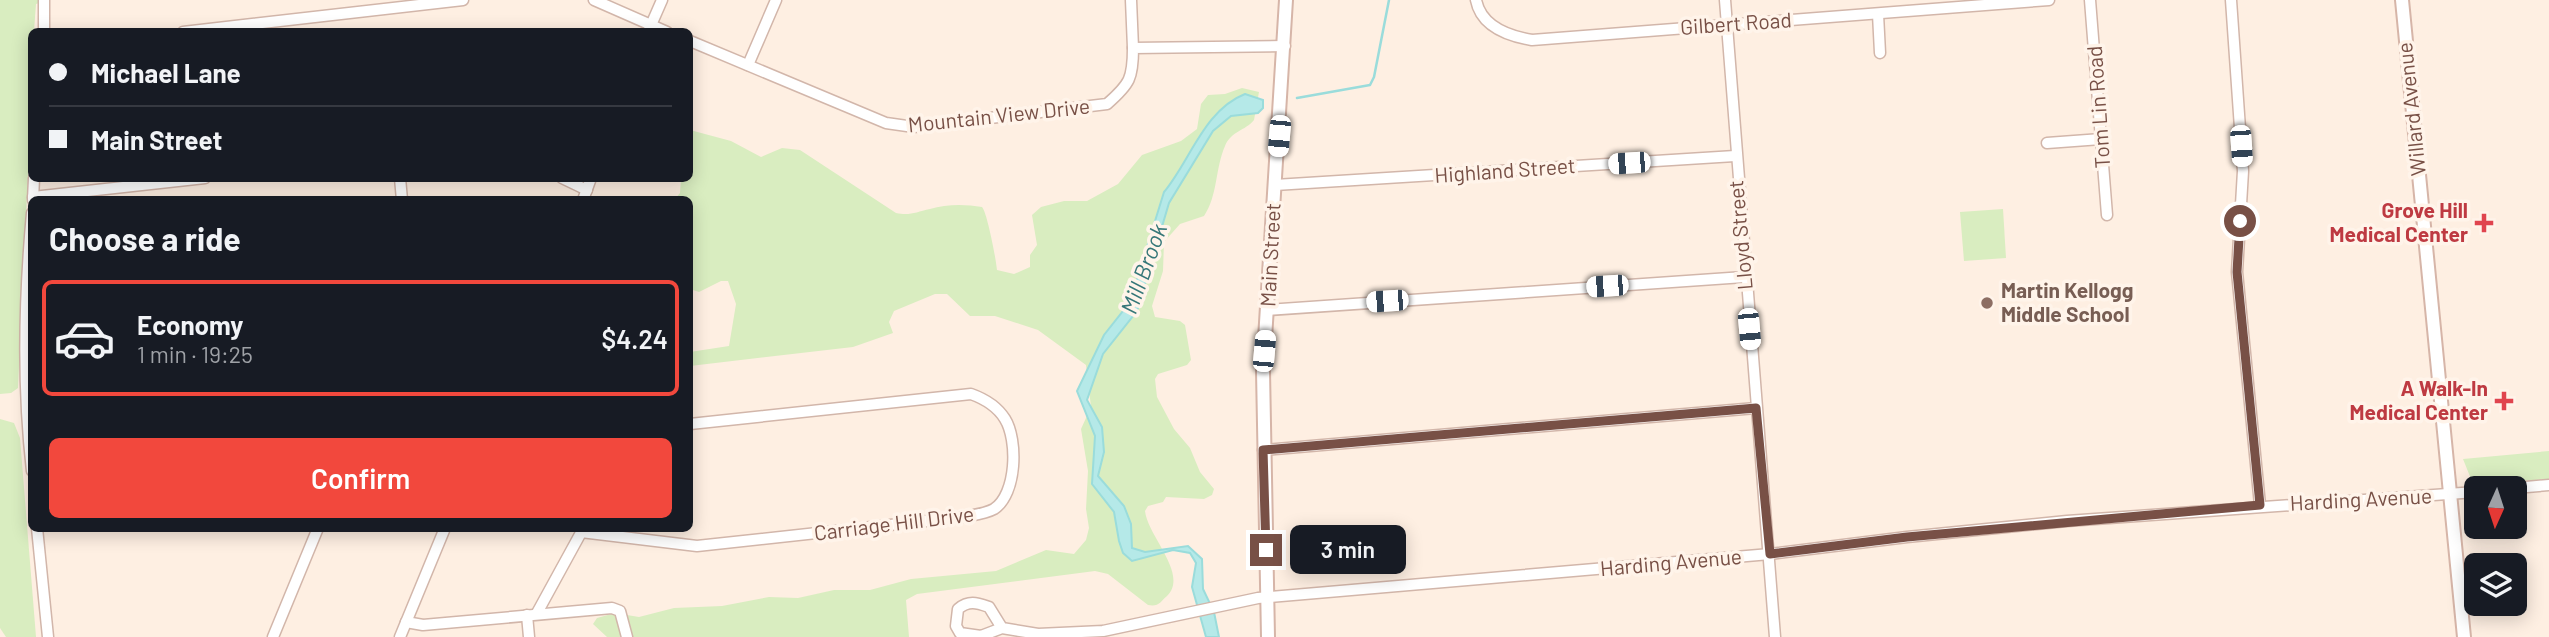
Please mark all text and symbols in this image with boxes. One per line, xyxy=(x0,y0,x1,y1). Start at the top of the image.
street label: Gilbert Road xyxy=(1679,6,1793,39)
street label: Willard Avenue xyxy=(2391,41,2430,177)
street label: Tom Lin Road xyxy=(2081,45,2114,169)
text: Michael Lane xyxy=(91,57,241,88)
street label: Mountain View Drive xyxy=(907,93,1091,137)
car xyxy=(1267,114,1292,158)
text: Main Street xyxy=(91,124,222,155)
car xyxy=(2230,124,2253,168)
car xyxy=(1608,151,1651,175)
street label: Highland Street xyxy=(1434,152,1576,187)
street label: Lloyd Street xyxy=(1722,179,1757,291)
place label: Grove Hill Medical Center xyxy=(2330,197,2468,246)
street label: Main Street xyxy=(1254,202,1285,307)
route start xyxy=(2224,205,2256,237)
marker: Grove Hill Medical Center xyxy=(2474,213,2494,233)
text: Choose a ride xyxy=(49,219,241,257)
water label: Mill Brook xyxy=(1114,220,1172,318)
car xyxy=(1586,274,1629,298)
place label: Martin Kellogg Middle School xyxy=(2001,277,2133,326)
car xyxy=(1366,289,1409,313)
marker: Martin Kellogg Middle School xyxy=(1979,295,1995,311)
icon: car xyxy=(53,307,116,370)
car xyxy=(1737,307,1762,351)
text: Economy xyxy=(137,309,243,340)
text: $4.24 xyxy=(601,323,668,354)
car xyxy=(1252,329,1277,373)
text: 1 min · 19:25 xyxy=(137,340,253,368)
place label: A Walk-In Medical Center xyxy=(2350,375,2488,424)
marker: A Walk-In Medical Center xyxy=(2494,391,2514,411)
button: Confirm xyxy=(49,438,672,518)
north arrow xyxy=(2464,476,2527,539)
map controls xyxy=(2464,476,2527,616)
street label: Harding Avenue xyxy=(2289,482,2433,515)
street label: Carriage Hill Drive xyxy=(812,500,975,545)
callout: 3 min xyxy=(1290,526,1406,574)
route end xyxy=(1250,534,1282,566)
text: 3 min xyxy=(1321,535,1375,563)
street label: Harding Avenue xyxy=(1599,543,1743,580)
button: layers xyxy=(2464,553,2527,616)

